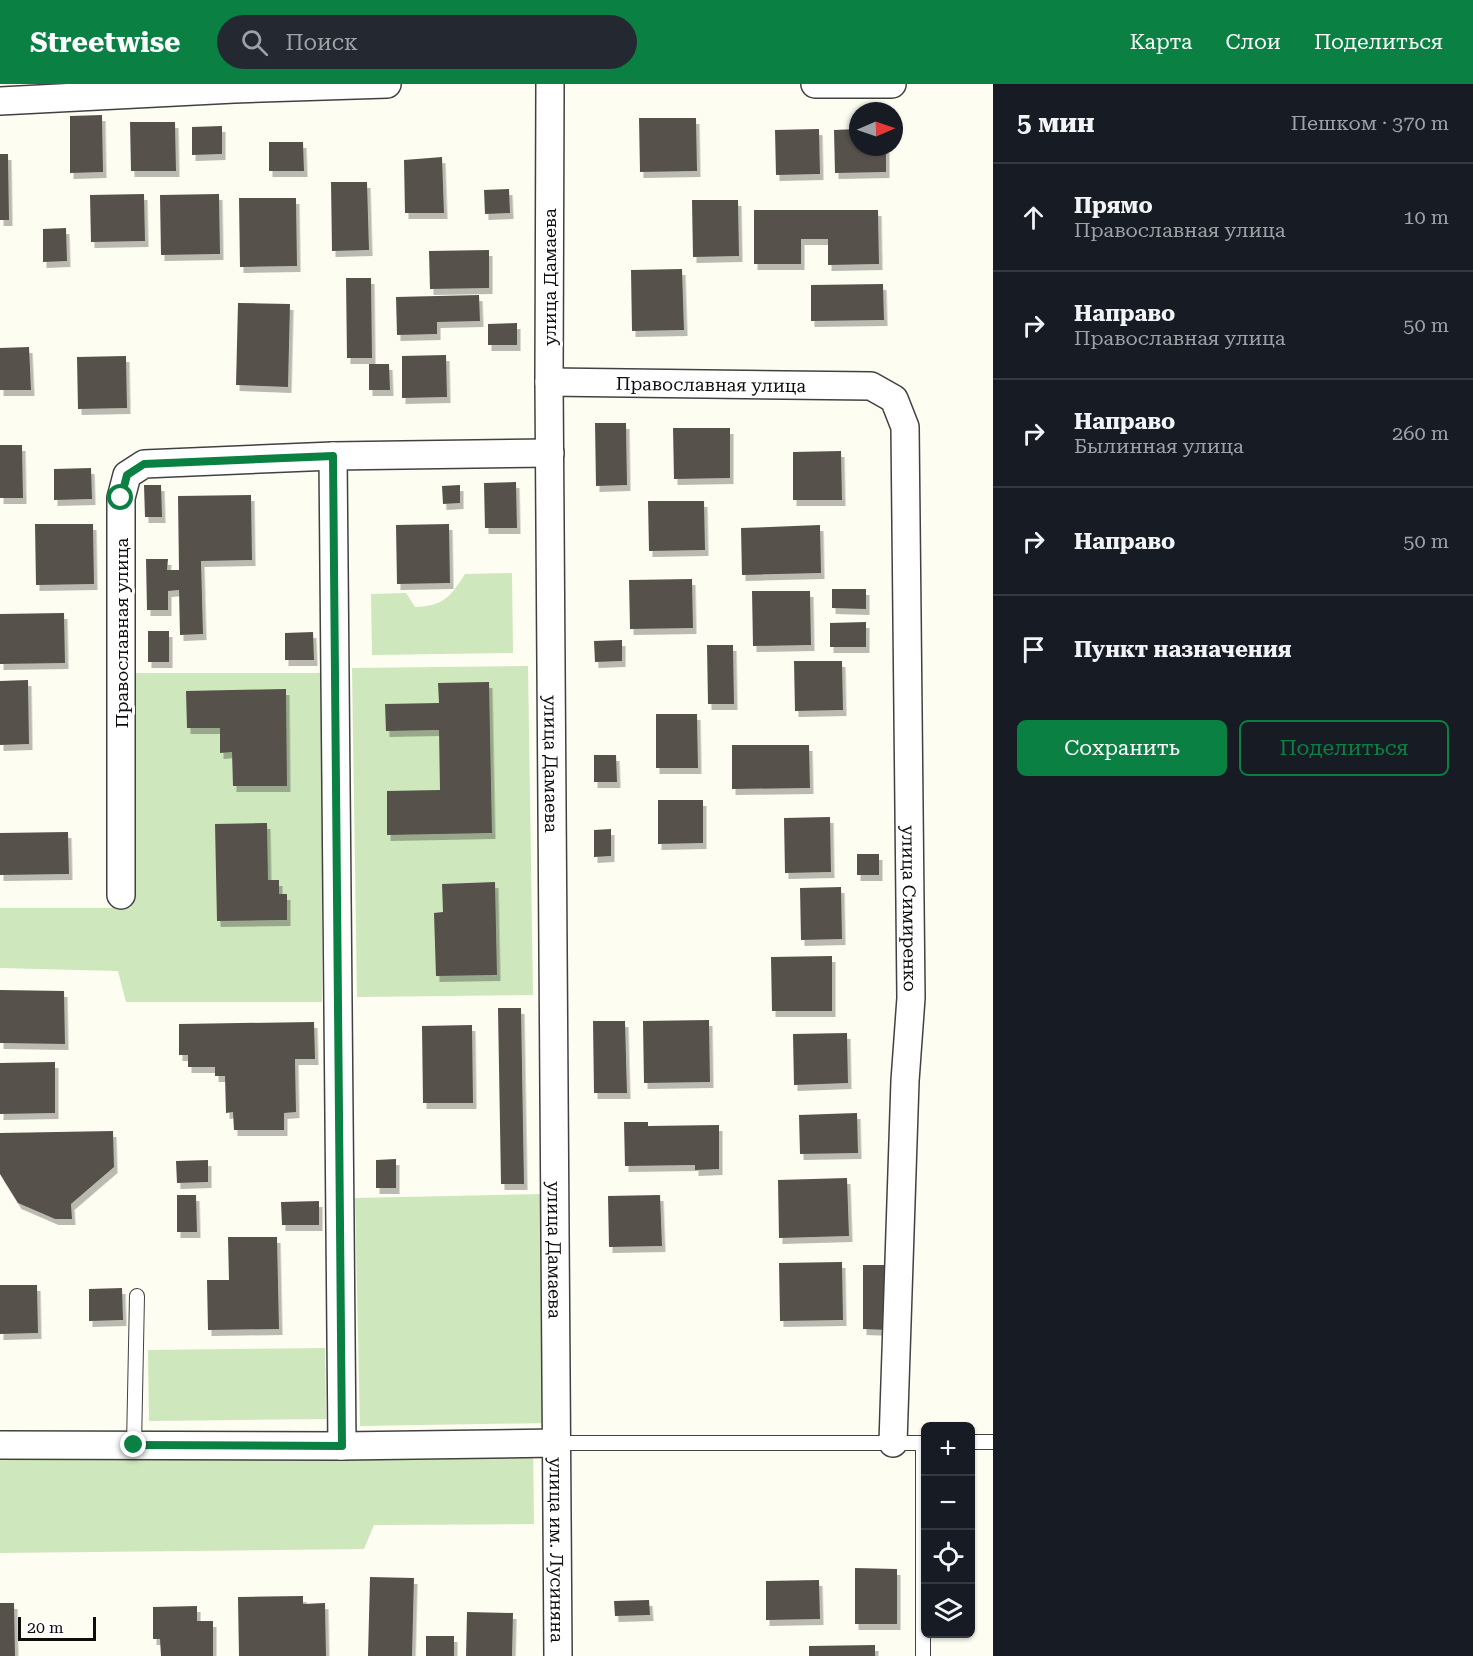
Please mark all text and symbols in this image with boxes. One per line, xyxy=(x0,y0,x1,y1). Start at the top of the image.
search box xyxy=(217,15,637,69)
text: Streetwise xyxy=(30,26,181,59)
icon: search xyxy=(238,26,271,59)
text: Поиск xyxy=(286,30,358,55)
text: Карта xyxy=(1130,30,1193,54)
text: Слои xyxy=(1226,30,1281,54)
text: Поделиться xyxy=(1314,30,1443,54)
north arrow xyxy=(849,102,903,156)
text: 5 мин xyxy=(1017,108,1095,138)
text: Пешком · 370 m xyxy=(1291,111,1449,135)
text: Прямо xyxy=(1074,193,1153,218)
icon: ahead xyxy=(1017,201,1050,234)
text: 10 m xyxy=(1403,205,1449,229)
street label: улица Дамаева xyxy=(539,208,560,346)
text: Православная улица xyxy=(1074,218,1286,242)
text: Направо xyxy=(1074,301,1175,326)
icon: right xyxy=(1017,309,1050,342)
text: 50 m xyxy=(1403,313,1449,337)
text: Православная улица xyxy=(1074,326,1286,350)
street label: Православная улица xyxy=(616,372,807,396)
text: Направо xyxy=(1074,409,1175,434)
icon: right xyxy=(1017,417,1050,450)
text: 260 m xyxy=(1392,421,1449,445)
text: Былинная улица xyxy=(1074,434,1244,458)
route start xyxy=(107,484,133,510)
icon: right xyxy=(1017,525,1050,558)
text: Направо xyxy=(1074,529,1175,554)
text: 50 m xyxy=(1403,529,1449,553)
street label: Православная улица xyxy=(111,538,132,728)
icon: arrive xyxy=(1017,633,1050,666)
text: Пункт назначения xyxy=(1074,637,1292,662)
street label: улица Дамаева xyxy=(541,695,563,833)
button: Сохранить xyxy=(1017,720,1227,776)
button: Поделиться xyxy=(1239,720,1449,776)
street label: улица Симиренко xyxy=(899,825,921,992)
street label: улица Дамаева xyxy=(544,1181,566,1319)
map controls xyxy=(921,1422,975,1638)
button: + xyxy=(921,1422,975,1476)
route end xyxy=(120,1431,146,1457)
street label: улица им. Лусиняна xyxy=(546,1457,568,1643)
button: − xyxy=(921,1476,975,1530)
button: locate xyxy=(921,1530,975,1584)
button: layers xyxy=(921,1584,975,1638)
scale bar xyxy=(18,1614,96,1642)
text: 20 m xyxy=(27,1618,64,1637)

